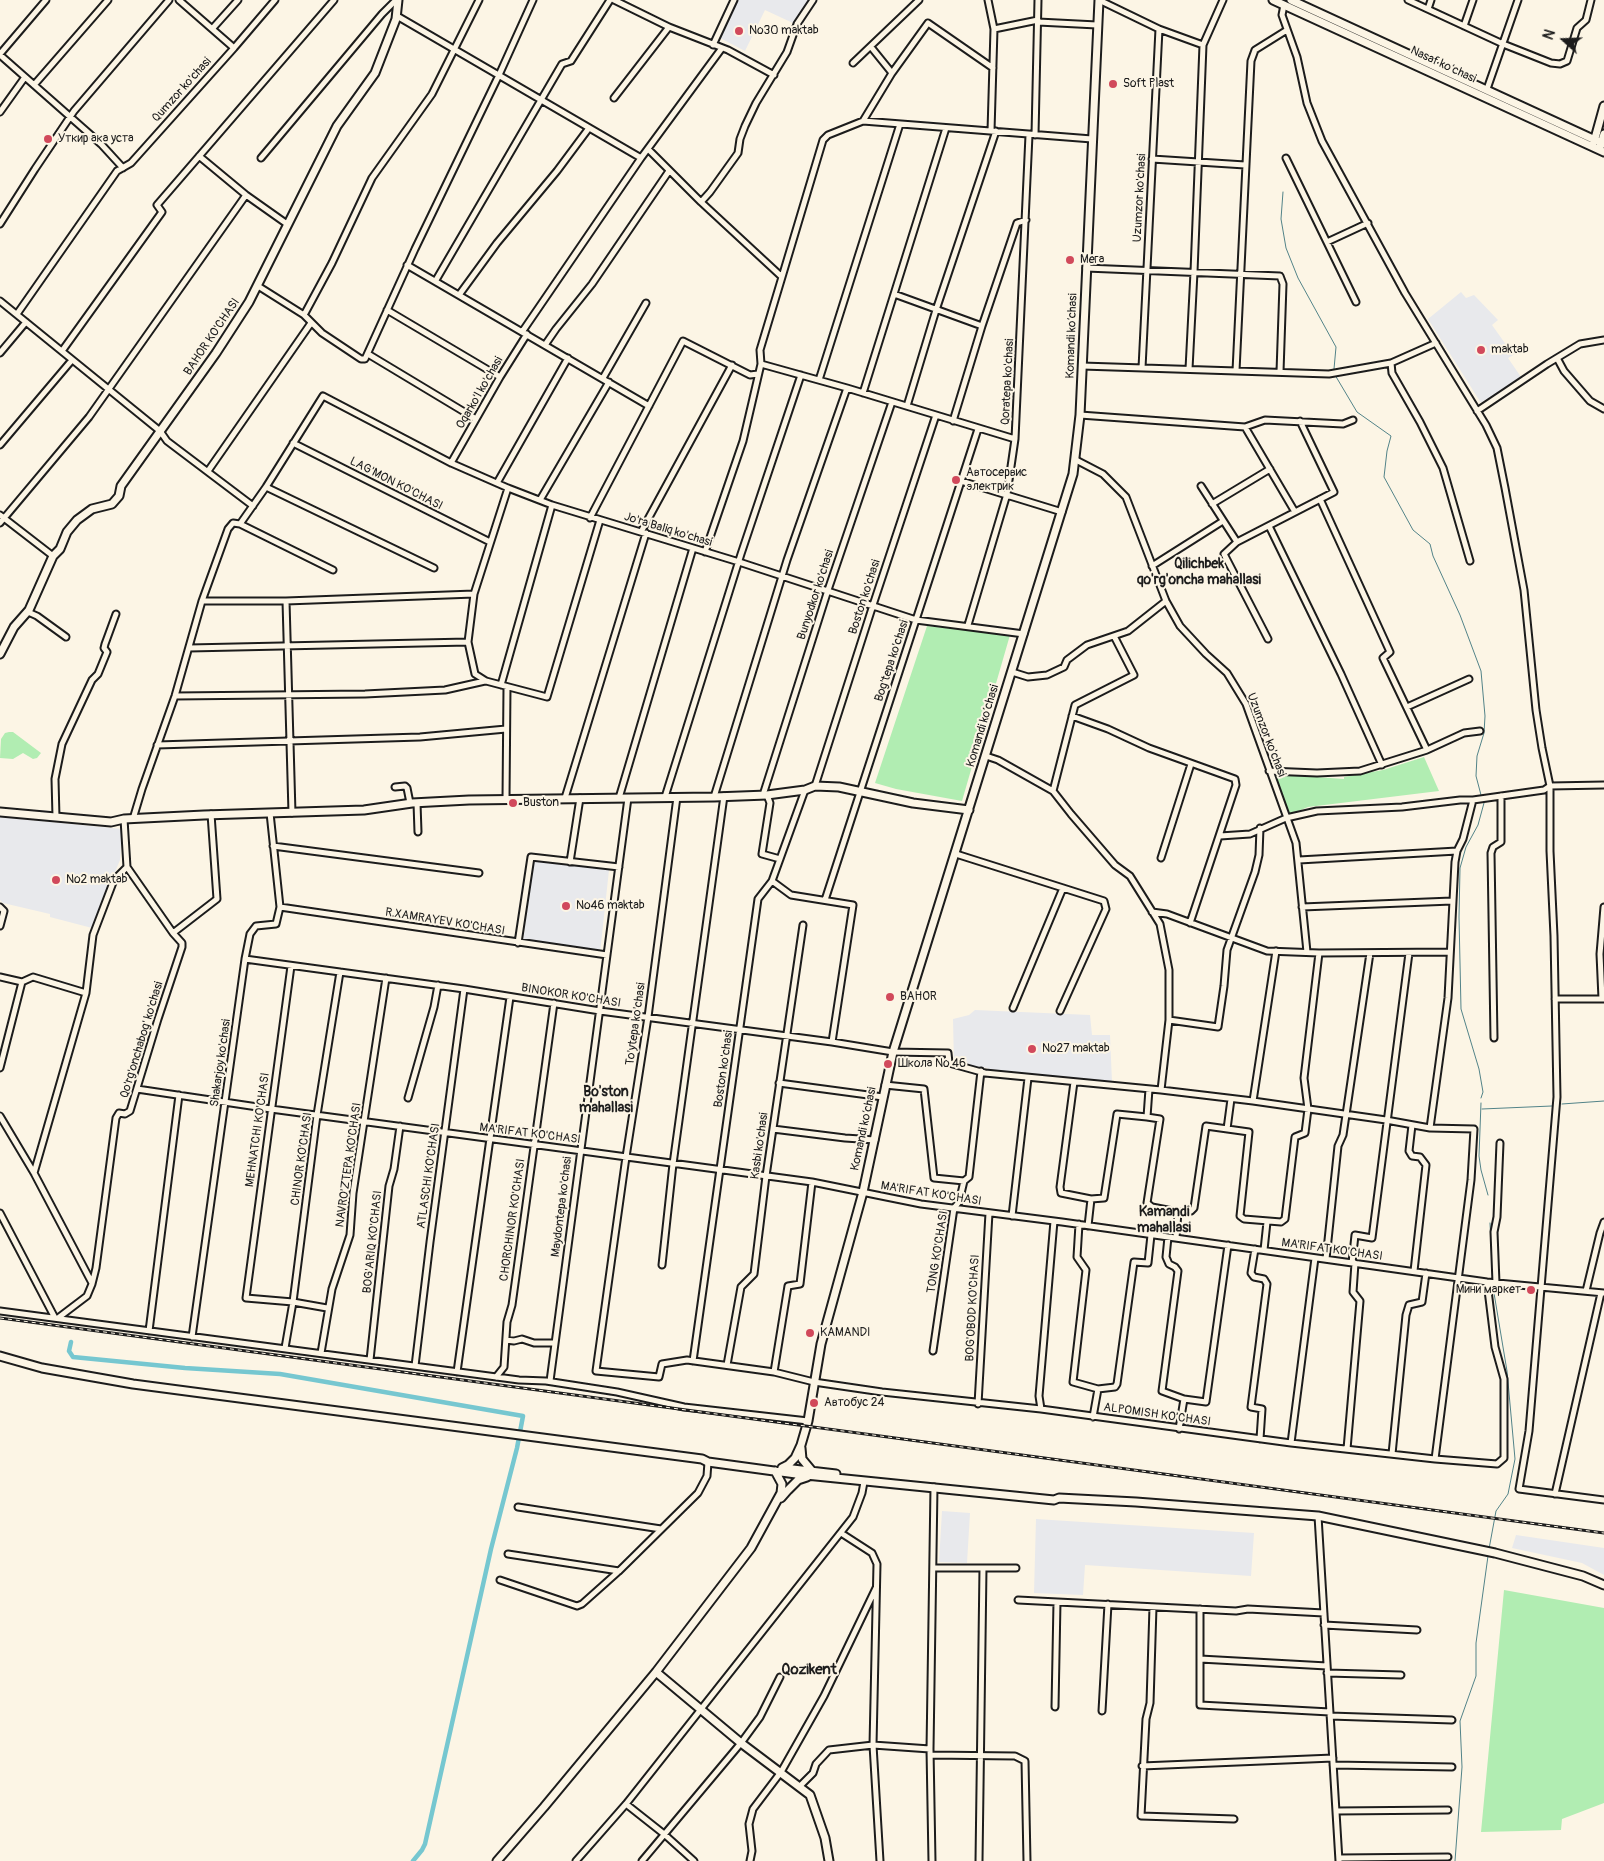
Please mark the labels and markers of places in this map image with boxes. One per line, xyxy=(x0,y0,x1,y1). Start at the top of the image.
place label: №30 maktab xyxy=(749,24,819,38)
marker: №30 maktab xyxy=(733,25,745,37)
place label: Soft Plast xyxy=(1123,77,1174,91)
marker: Soft Plast xyxy=(1107,78,1119,90)
place label: Уткир ака уста xyxy=(58,132,134,146)
marker: Уткир ака уста xyxy=(42,133,54,145)
place label: Мега xyxy=(1080,253,1104,267)
marker: Мега xyxy=(1064,254,1076,266)
place label: maktab xyxy=(1491,343,1529,357)
marker: maktab xyxy=(1475,344,1487,356)
place label: Автосервис электрик xyxy=(966,466,1027,494)
marker: Автосервис электрик xyxy=(950,474,962,486)
place label: Buston xyxy=(523,796,559,810)
marker: Buston xyxy=(507,797,519,809)
place label: №2 maktab xyxy=(66,873,127,887)
marker: №2 maktab xyxy=(50,874,62,886)
place label: №46 maktab xyxy=(576,899,645,913)
marker: №46 maktab xyxy=(560,900,572,912)
place label: BAHOR xyxy=(900,990,937,1004)
marker: BAHOR xyxy=(884,991,896,1003)
place label: №27 maktab xyxy=(1042,1042,1110,1056)
marker: №27 maktab xyxy=(1026,1043,1038,1055)
place label: Школа № 46 xyxy=(898,1057,966,1071)
marker: Школа № 46 xyxy=(882,1058,894,1070)
place label: Мини маркет xyxy=(1456,1283,1521,1297)
marker: Мини маркет xyxy=(1525,1284,1537,1296)
place label: KAMANDI xyxy=(820,1326,870,1340)
marker: KAMANDI xyxy=(804,1327,816,1339)
place label: Автобус 24 xyxy=(824,1396,885,1410)
marker: Автобус 24 xyxy=(808,1397,820,1409)

